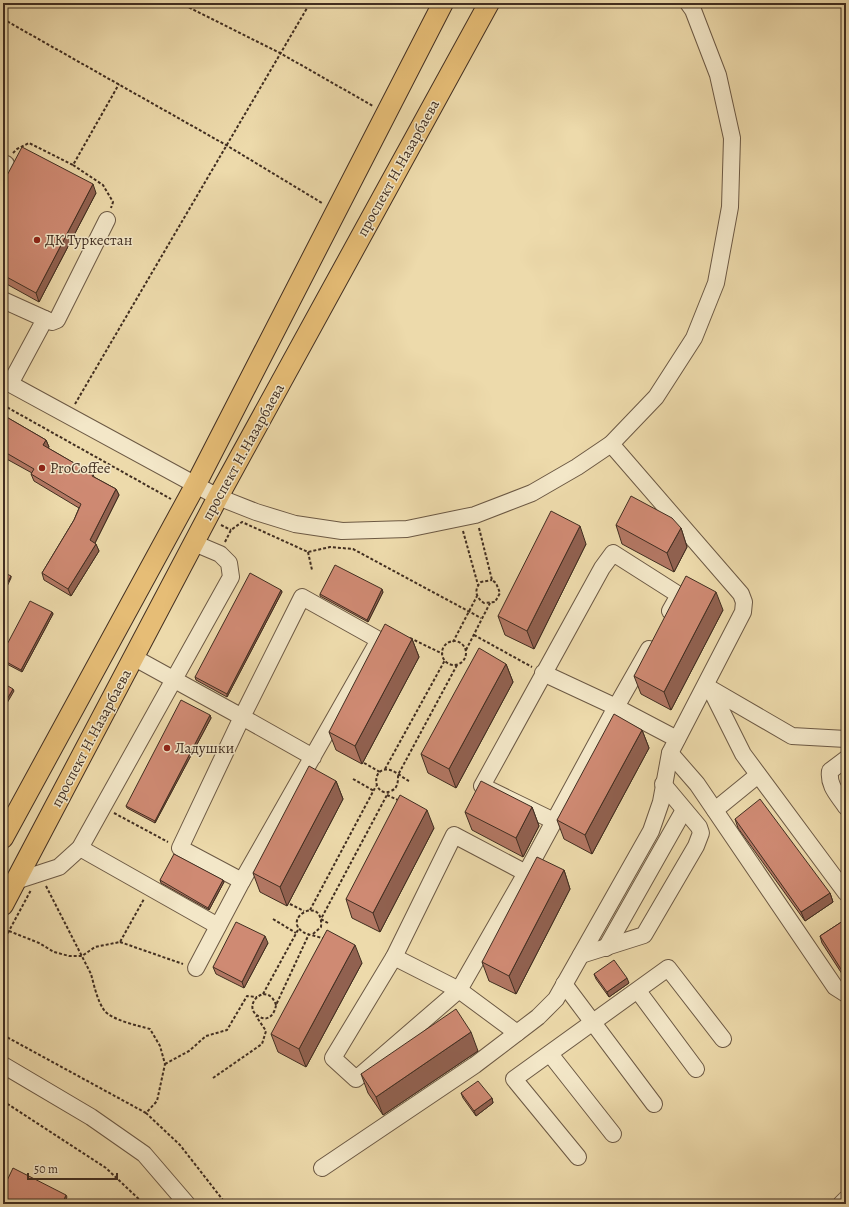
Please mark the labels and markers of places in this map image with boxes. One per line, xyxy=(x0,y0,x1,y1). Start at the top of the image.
place label: ДК Туркестан xyxy=(45,230,133,250)
marker: ДК Туркестан xyxy=(32,235,42,245)
place label: ProCoffee xyxy=(50,458,111,478)
marker: ProCoffee xyxy=(37,463,47,473)
place label: Ладушки xyxy=(175,738,235,758)
marker: Ладушки xyxy=(162,743,172,753)

